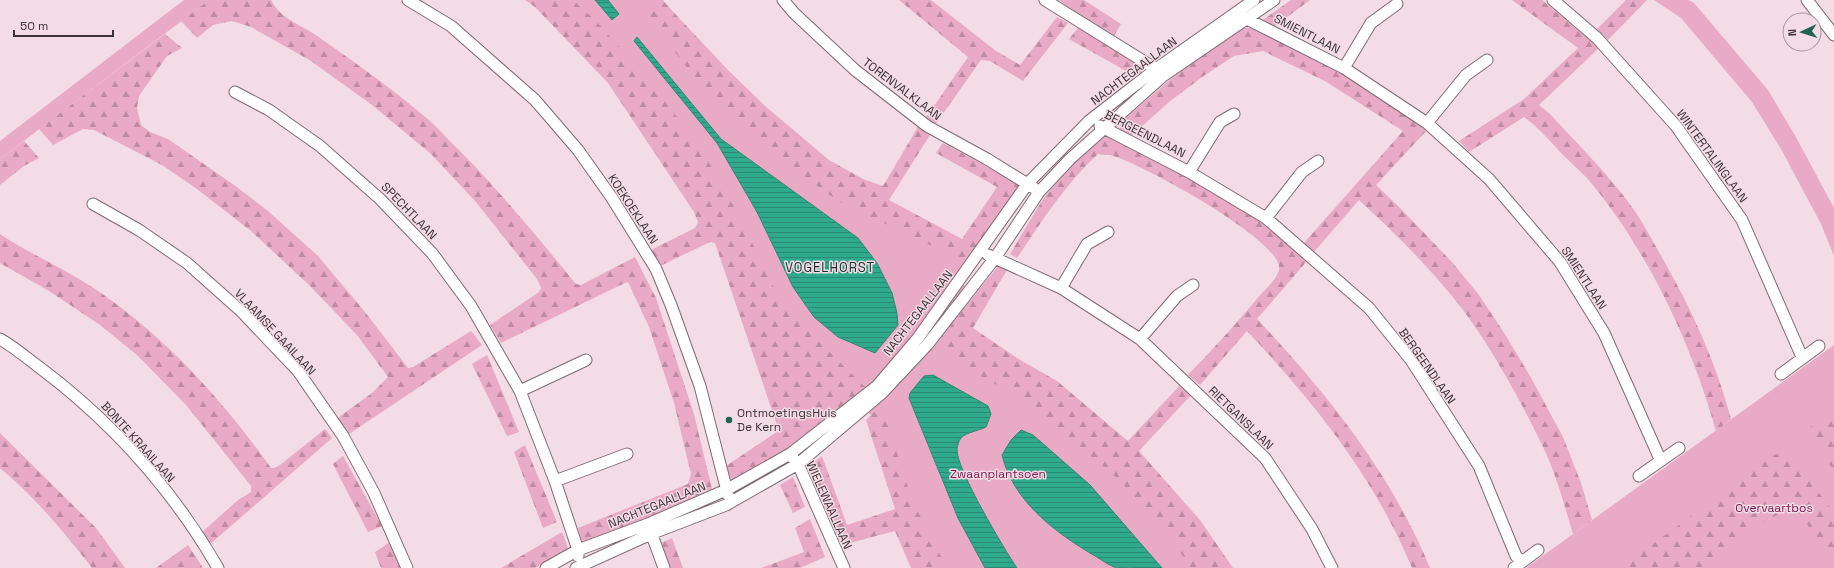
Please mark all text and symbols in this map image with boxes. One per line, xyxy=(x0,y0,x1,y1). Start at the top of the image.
street label: SMIENTLAAN xyxy=(1271,11,1343,57)
scale bar xyxy=(14,12,113,38)
north arrow xyxy=(1782,12,1822,52)
text: 50 m xyxy=(20,18,48,34)
text: N xyxy=(1785,29,1799,37)
street label: NACHTEGAALLAAN xyxy=(1088,33,1180,109)
street label: TORENVALKLAAN xyxy=(859,54,945,124)
street label: WINTERTALINGLAAN xyxy=(1673,106,1751,206)
street label: BERGEENDLAAN xyxy=(1102,107,1188,161)
street label: KOEKOEKLAAN xyxy=(604,171,662,247)
street label: SPECHTLAAN xyxy=(378,179,440,243)
street label: SMIENTLAAN xyxy=(1558,243,1610,313)
district label: VOGELHORST xyxy=(785,259,875,276)
street label: NACHTEGAALLAAN xyxy=(880,267,956,359)
street label: VLAAMSE GAAILAAN xyxy=(231,285,319,379)
street label: BERGEENDLAAN xyxy=(1395,325,1459,407)
street label: RIETGANSLAAN xyxy=(1205,383,1277,453)
street label: BONTE KRAAILAAN xyxy=(97,398,179,486)
place label: OntmoetingsHuis De Kern xyxy=(737,405,837,435)
marker: OntmoetingsHuis De Kern xyxy=(724,415,734,425)
street label: WIELEWAALLAAN xyxy=(802,458,856,552)
park label: Zwaanplantsoen xyxy=(950,466,1046,482)
street label: NACHTEGAALLAAN xyxy=(606,478,708,532)
park label: Overvaartbos xyxy=(1735,500,1813,516)

